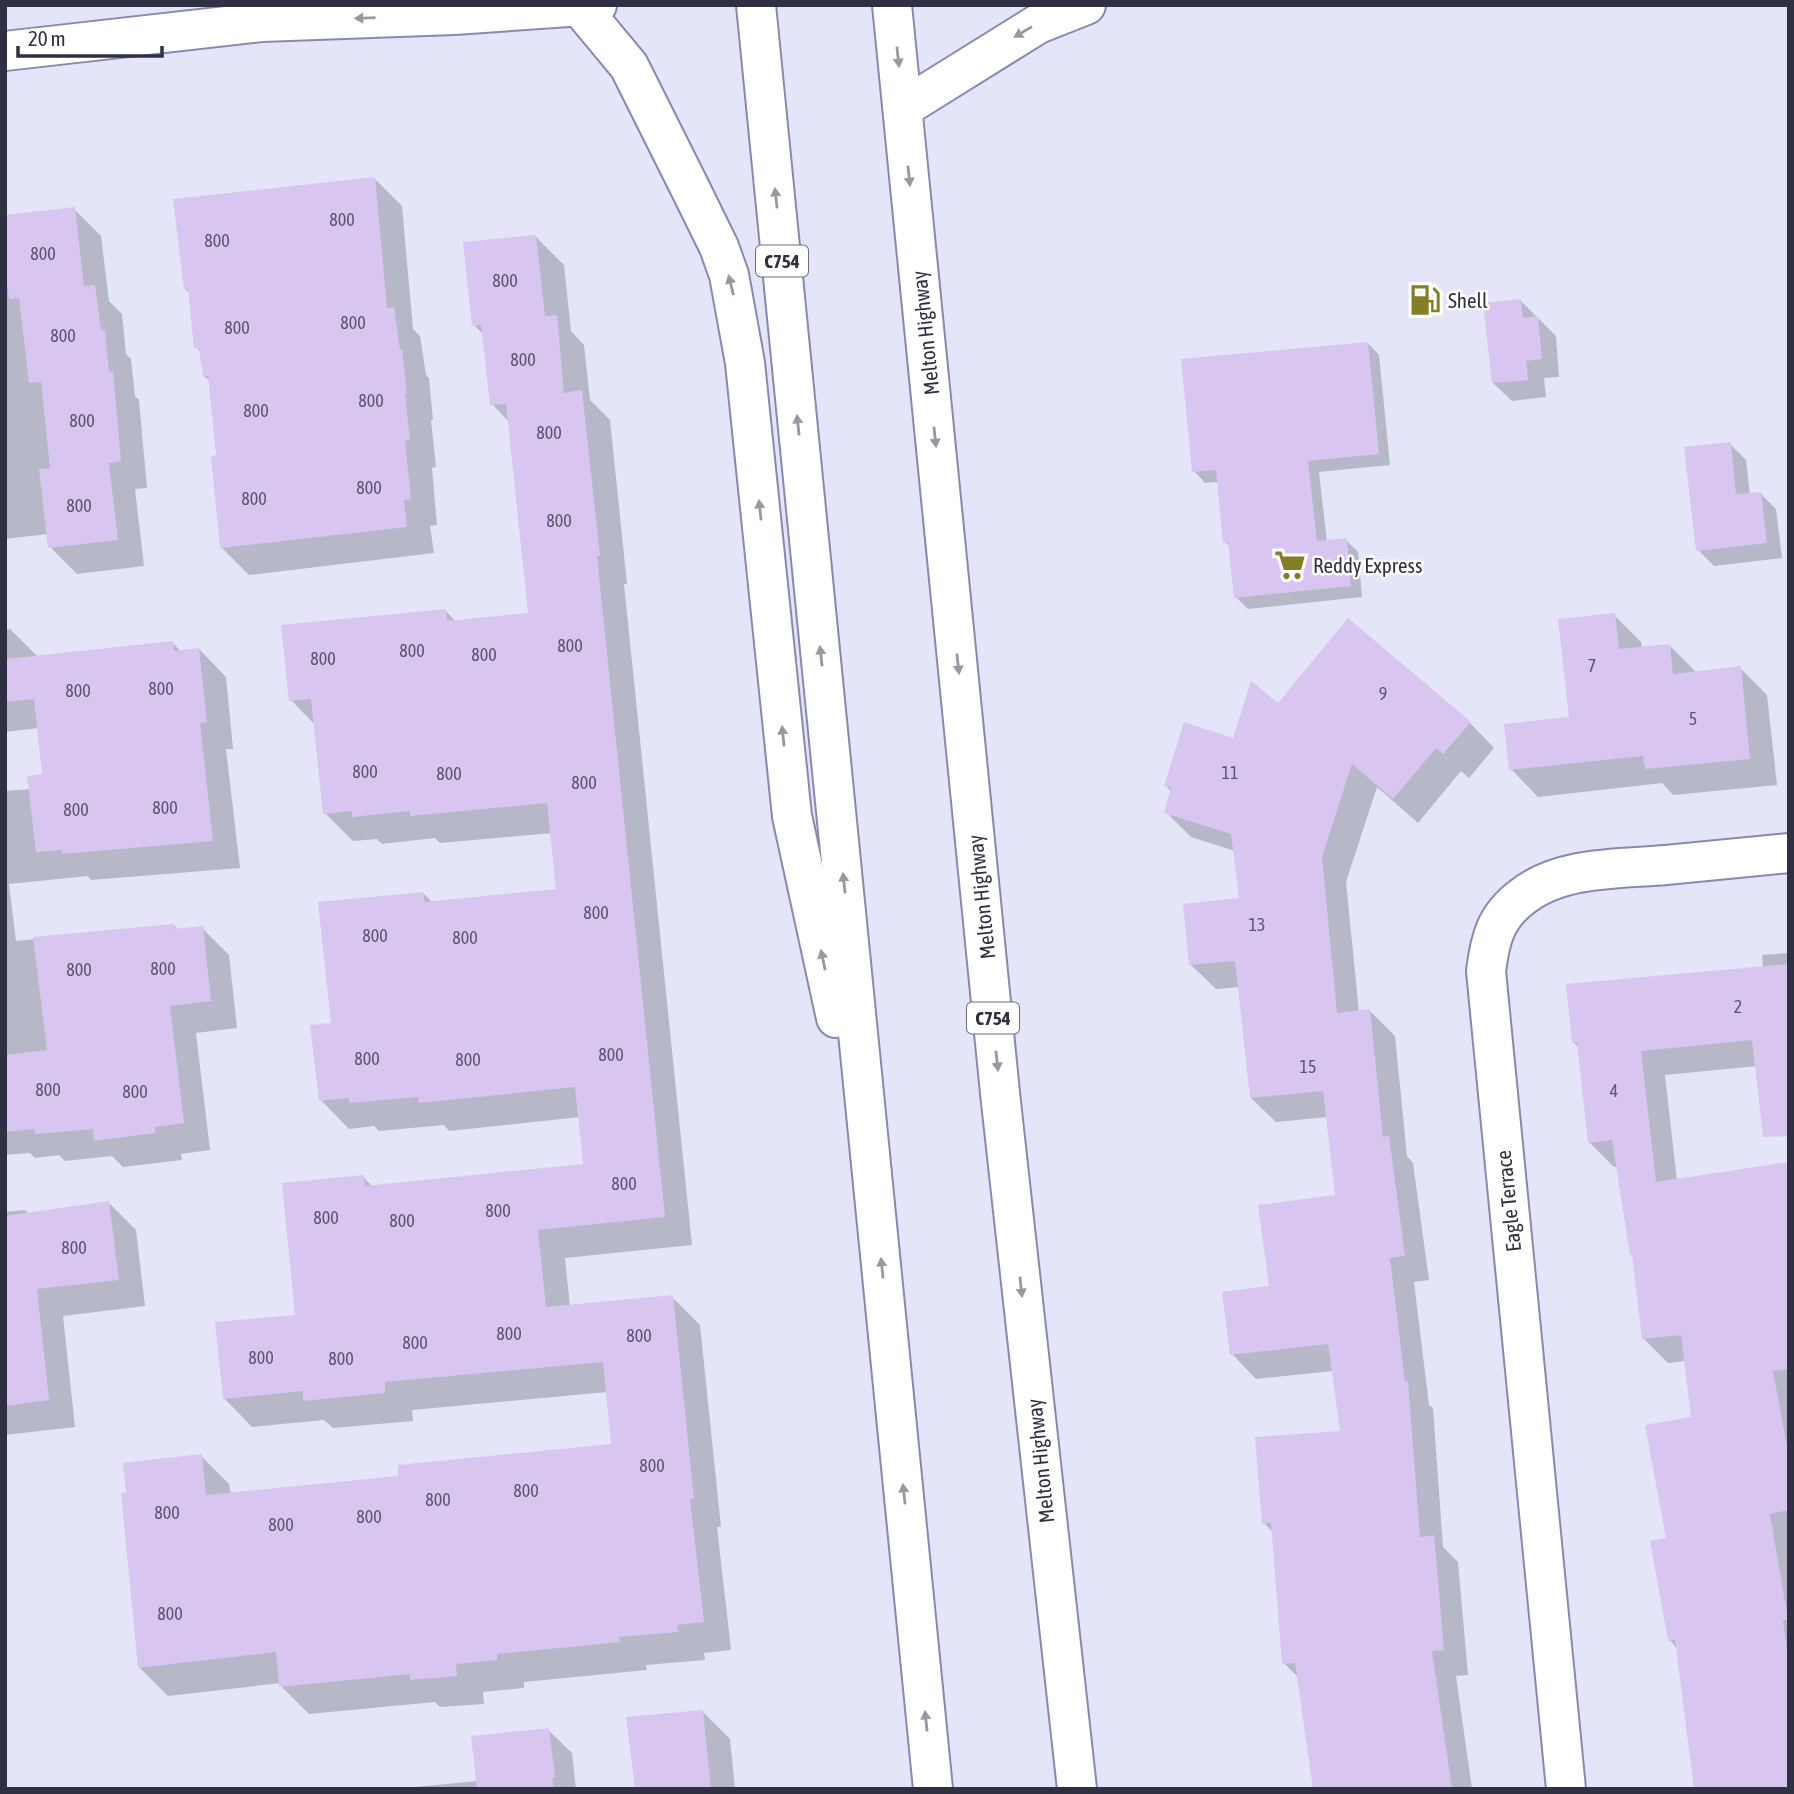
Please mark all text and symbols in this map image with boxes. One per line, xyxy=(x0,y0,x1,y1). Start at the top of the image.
one-way arrow xyxy=(354,13,376,24)
scale bar xyxy=(18,14,161,58)
text: 20 m xyxy=(28,26,66,50)
one-way arrow xyxy=(1014,26,1033,39)
one-way arrow xyxy=(892,46,903,68)
one-way arrow xyxy=(904,165,915,187)
one-way arrow xyxy=(770,187,781,209)
house number: 800 xyxy=(329,209,355,230)
house number: 800 xyxy=(204,230,230,251)
house number: 800 xyxy=(30,243,56,264)
road number: C754 xyxy=(756,246,808,276)
street label: Melton Highway xyxy=(907,269,943,396)
house number: 800 xyxy=(492,270,518,291)
one-way arrow xyxy=(725,274,736,296)
fuel station icon: Shell xyxy=(1408,283,1442,317)
place label: Shell xyxy=(1448,288,1488,312)
house number: 800 xyxy=(340,312,366,333)
house number: 800 xyxy=(224,317,250,338)
house number: 800 xyxy=(50,325,76,346)
house number: 800 xyxy=(510,349,536,370)
house number: 800 xyxy=(358,390,384,411)
house number: 800 xyxy=(243,400,269,421)
house number: 800 xyxy=(69,410,95,431)
one-way arrow xyxy=(792,414,803,436)
house number: 800 xyxy=(536,422,562,443)
one-way arrow xyxy=(930,426,941,448)
house number: 800 xyxy=(356,477,382,498)
house number: 800 xyxy=(241,488,267,509)
house number: 800 xyxy=(66,495,92,516)
one-way arrow xyxy=(755,499,766,521)
house number: 800 xyxy=(546,510,572,531)
supermarket icon: Reddy Express xyxy=(1273,548,1307,582)
place label: Reddy Express xyxy=(1313,553,1422,577)
house number: 800 xyxy=(557,635,583,656)
house number: 800 xyxy=(399,640,425,661)
house number: 800 xyxy=(471,644,497,665)
one-way arrow xyxy=(815,645,826,667)
house number: 800 xyxy=(310,648,336,669)
one-way arrow xyxy=(952,653,963,675)
house number: 7 xyxy=(1588,655,1596,676)
house number: 800 xyxy=(148,678,174,699)
house number: 800 xyxy=(65,680,91,701)
house number: 9 xyxy=(1379,683,1387,704)
house number: 5 xyxy=(1689,708,1697,729)
one-way arrow xyxy=(778,725,789,747)
house number: 800 xyxy=(352,761,378,782)
house number: 11 xyxy=(1222,762,1238,783)
house number: 800 xyxy=(436,763,462,784)
house number: 800 xyxy=(571,772,597,793)
house number: 800 xyxy=(152,797,178,818)
house number: 800 xyxy=(63,799,89,820)
street label: Melton Highway xyxy=(963,833,999,960)
one-way arrow xyxy=(838,871,849,893)
house number: 800 xyxy=(583,902,609,923)
house number: 13 xyxy=(1249,914,1265,935)
house number: 800 xyxy=(362,925,388,946)
house number: 800 xyxy=(452,927,478,948)
one-way arrow xyxy=(818,949,829,971)
house number: 800 xyxy=(150,958,176,979)
house number: 800 xyxy=(66,959,92,980)
house number: 2 xyxy=(1734,996,1742,1017)
road number: C754 xyxy=(967,1002,1019,1034)
house number: 800 xyxy=(598,1044,624,1065)
house number: 800 xyxy=(354,1048,380,1069)
house number: 800 xyxy=(455,1049,481,1070)
one-way arrow xyxy=(992,1050,1003,1072)
house number: 15 xyxy=(1300,1056,1316,1077)
house number: 800 xyxy=(35,1079,61,1100)
house number: 4 xyxy=(1610,1080,1618,1101)
house number: 800 xyxy=(122,1081,148,1102)
street label: Eagle Terrace xyxy=(1491,1149,1525,1253)
house number: 800 xyxy=(611,1173,637,1194)
house number: 800 xyxy=(485,1200,511,1221)
house number: 800 xyxy=(313,1207,339,1228)
house number: 800 xyxy=(389,1210,415,1231)
house number: 800 xyxy=(61,1237,87,1258)
one-way arrow xyxy=(876,1257,887,1279)
one-way arrow xyxy=(1016,1276,1027,1298)
house number: 800 xyxy=(496,1323,522,1344)
house number: 800 xyxy=(626,1325,652,1346)
house number: 800 xyxy=(402,1332,428,1353)
house number: 800 xyxy=(248,1347,274,1368)
house number: 800 xyxy=(328,1348,354,1369)
street label: Melton Highway xyxy=(1022,1397,1058,1524)
house number: 800 xyxy=(639,1455,665,1476)
house number: 800 xyxy=(513,1480,539,1501)
one-way arrow xyxy=(898,1483,909,1505)
house number: 800 xyxy=(425,1489,451,1510)
house number: 800 xyxy=(154,1502,180,1523)
house number: 800 xyxy=(356,1506,382,1527)
house number: 800 xyxy=(268,1514,294,1535)
house number: 800 xyxy=(157,1603,183,1624)
one-way arrow xyxy=(920,1710,931,1732)

